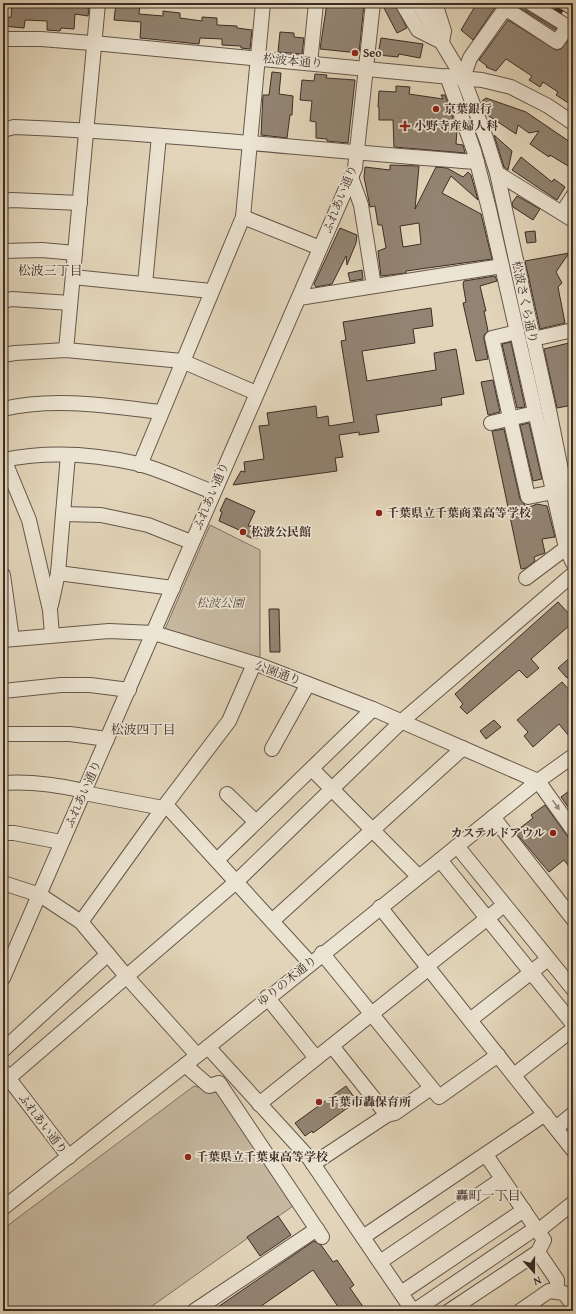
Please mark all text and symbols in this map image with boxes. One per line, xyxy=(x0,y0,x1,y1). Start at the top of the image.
place label: Seo xyxy=(363,44,382,61)
marker: Seo xyxy=(350,48,360,58)
street label: 松波本通り xyxy=(262,49,324,72)
place label: 京葉銀行 xyxy=(444,100,492,117)
marker: 京葉銀行 xyxy=(431,104,441,114)
place label: 小野寺産婦人科 xyxy=(414,117,499,134)
marker: 小野寺産婦人科 xyxy=(399,120,411,132)
street label: ふれあい通り xyxy=(318,162,361,235)
street label: 松波さくら通り xyxy=(508,259,543,345)
district label: 松波三丁目 xyxy=(17,261,83,280)
street label: ふれあい通り xyxy=(189,459,232,532)
place label: 千葉県立千葉商業高等学校 xyxy=(387,504,531,521)
marker: 千葉県立千葉商業高等学校 xyxy=(374,508,384,518)
place label: 松波公民館 xyxy=(251,523,311,540)
marker: 松波公民館 xyxy=(238,527,248,537)
park label: 松波公園 xyxy=(196,594,246,611)
street label: 公園通り xyxy=(253,656,304,689)
district label: 松波四丁目 xyxy=(110,720,176,739)
street label: ふれあい通り xyxy=(60,757,105,830)
one-way arrow xyxy=(552,800,560,810)
place label: カステルドアウル xyxy=(451,824,545,841)
marker: カステルドアウル xyxy=(548,828,558,838)
street label: ゆりの木通り xyxy=(253,951,320,1010)
street label: ふれあい通り xyxy=(15,1090,72,1158)
place label: 千葉市轟保育所 xyxy=(327,1093,411,1110)
marker: 千葉市轟保育所 xyxy=(314,1097,324,1107)
place label: 千葉県立千葉東高等学校 xyxy=(196,1148,328,1165)
marker: 千葉県立千葉東高等学校 xyxy=(183,1152,193,1162)
district label: 轟町一丁目 xyxy=(455,1186,521,1205)
north arrow xyxy=(514,1252,554,1292)
text: N xyxy=(531,1273,544,1290)

